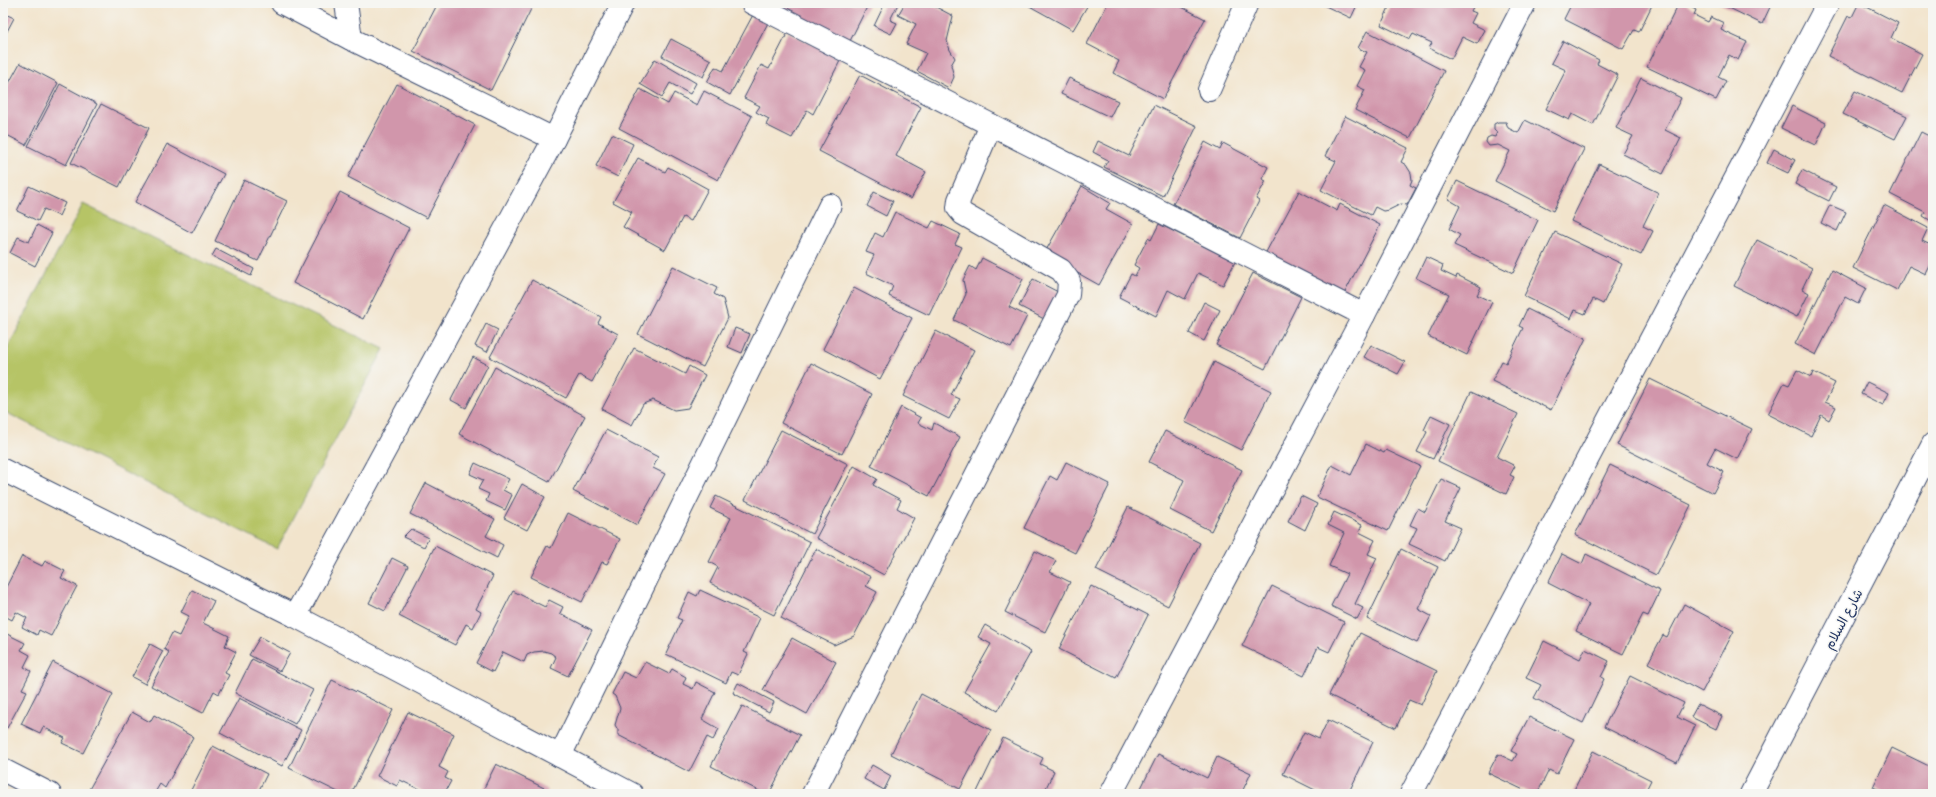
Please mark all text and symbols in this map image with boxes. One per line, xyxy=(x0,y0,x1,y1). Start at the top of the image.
street label: شارع السلام xyxy=(1820,586,1868,653)

